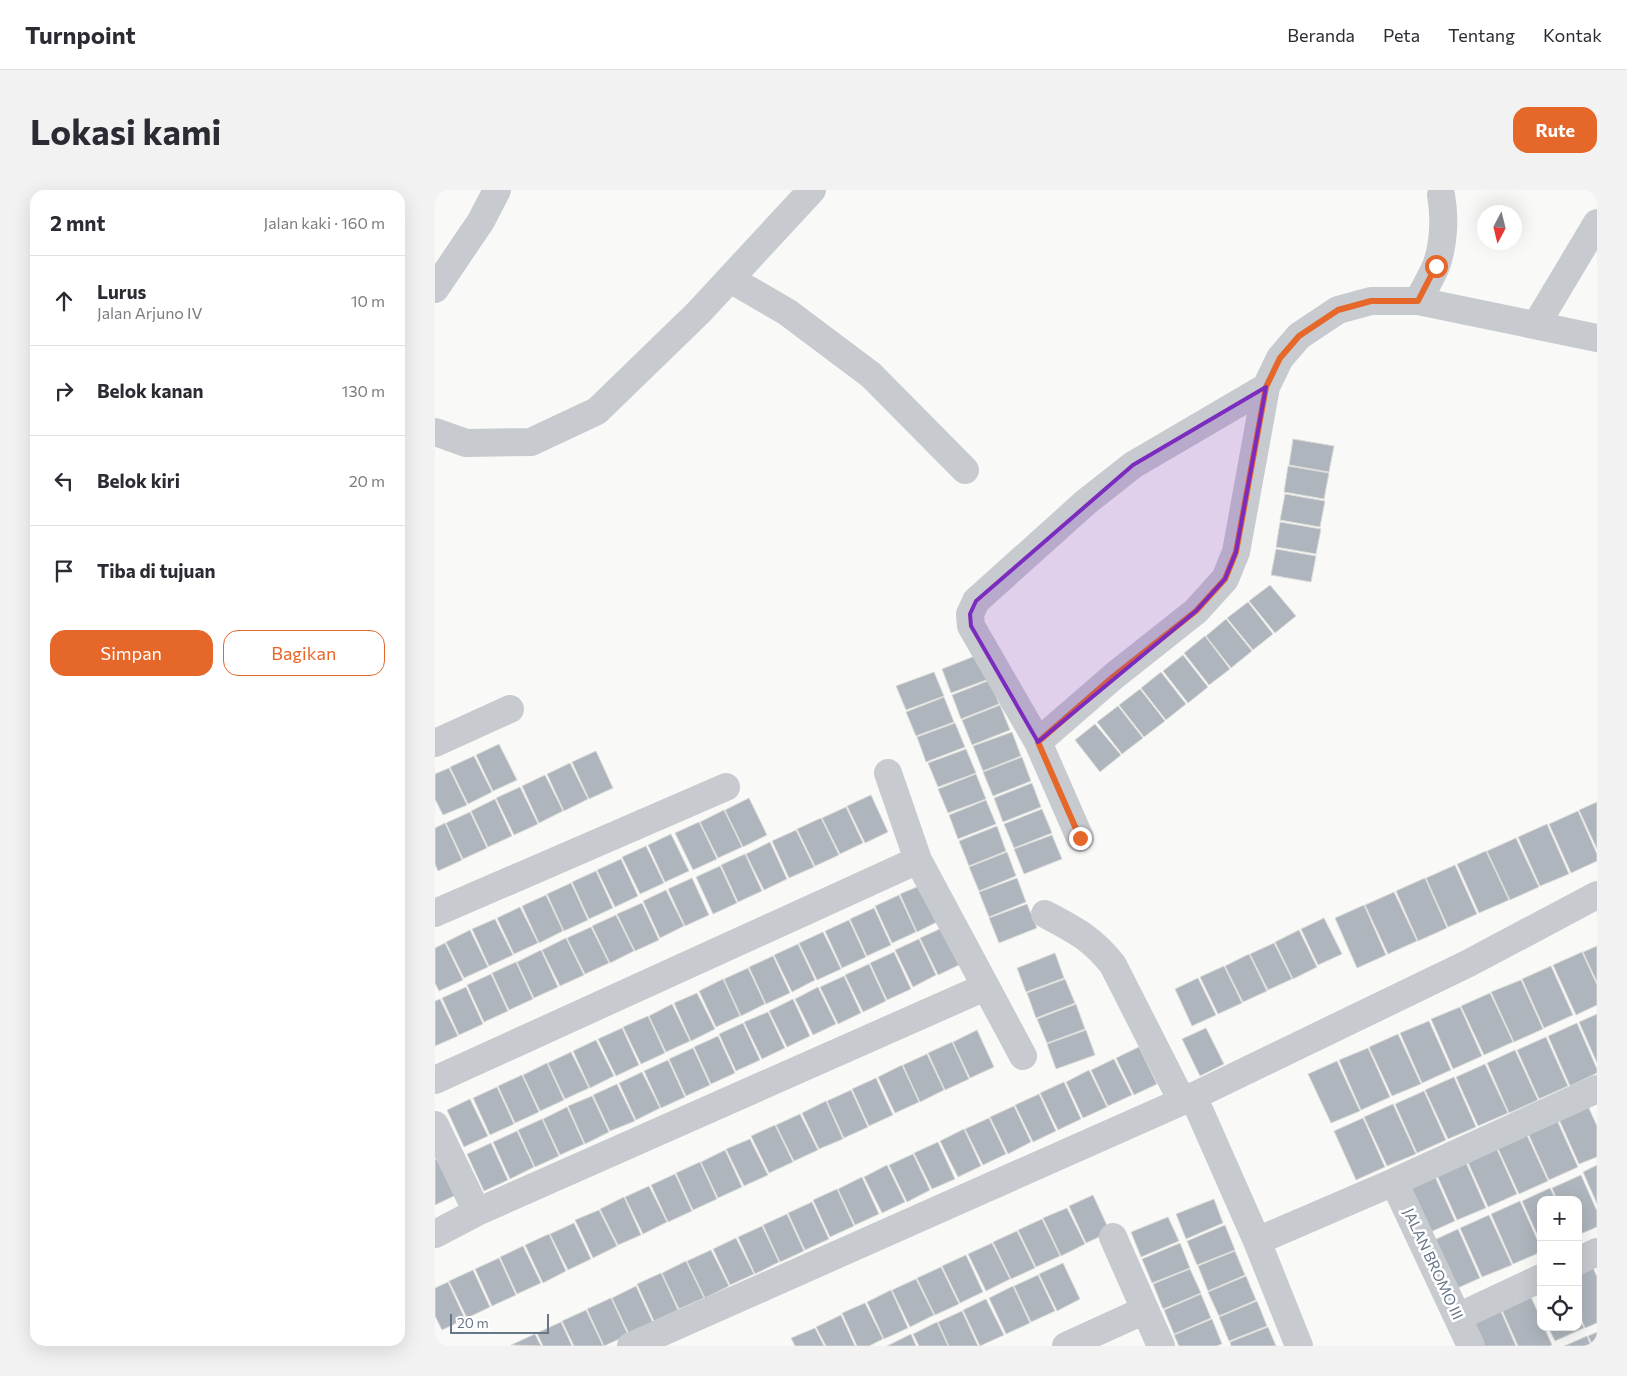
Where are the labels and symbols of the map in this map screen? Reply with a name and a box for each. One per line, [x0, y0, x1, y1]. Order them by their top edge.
north arrow [1477, 205, 1522, 250]
route start [1425, 255, 1448, 278]
route end [1069, 827, 1092, 850]
street label: JALAN BROMO III [1400, 1205, 1468, 1322]
scale bar [450, 1311, 549, 1334]

